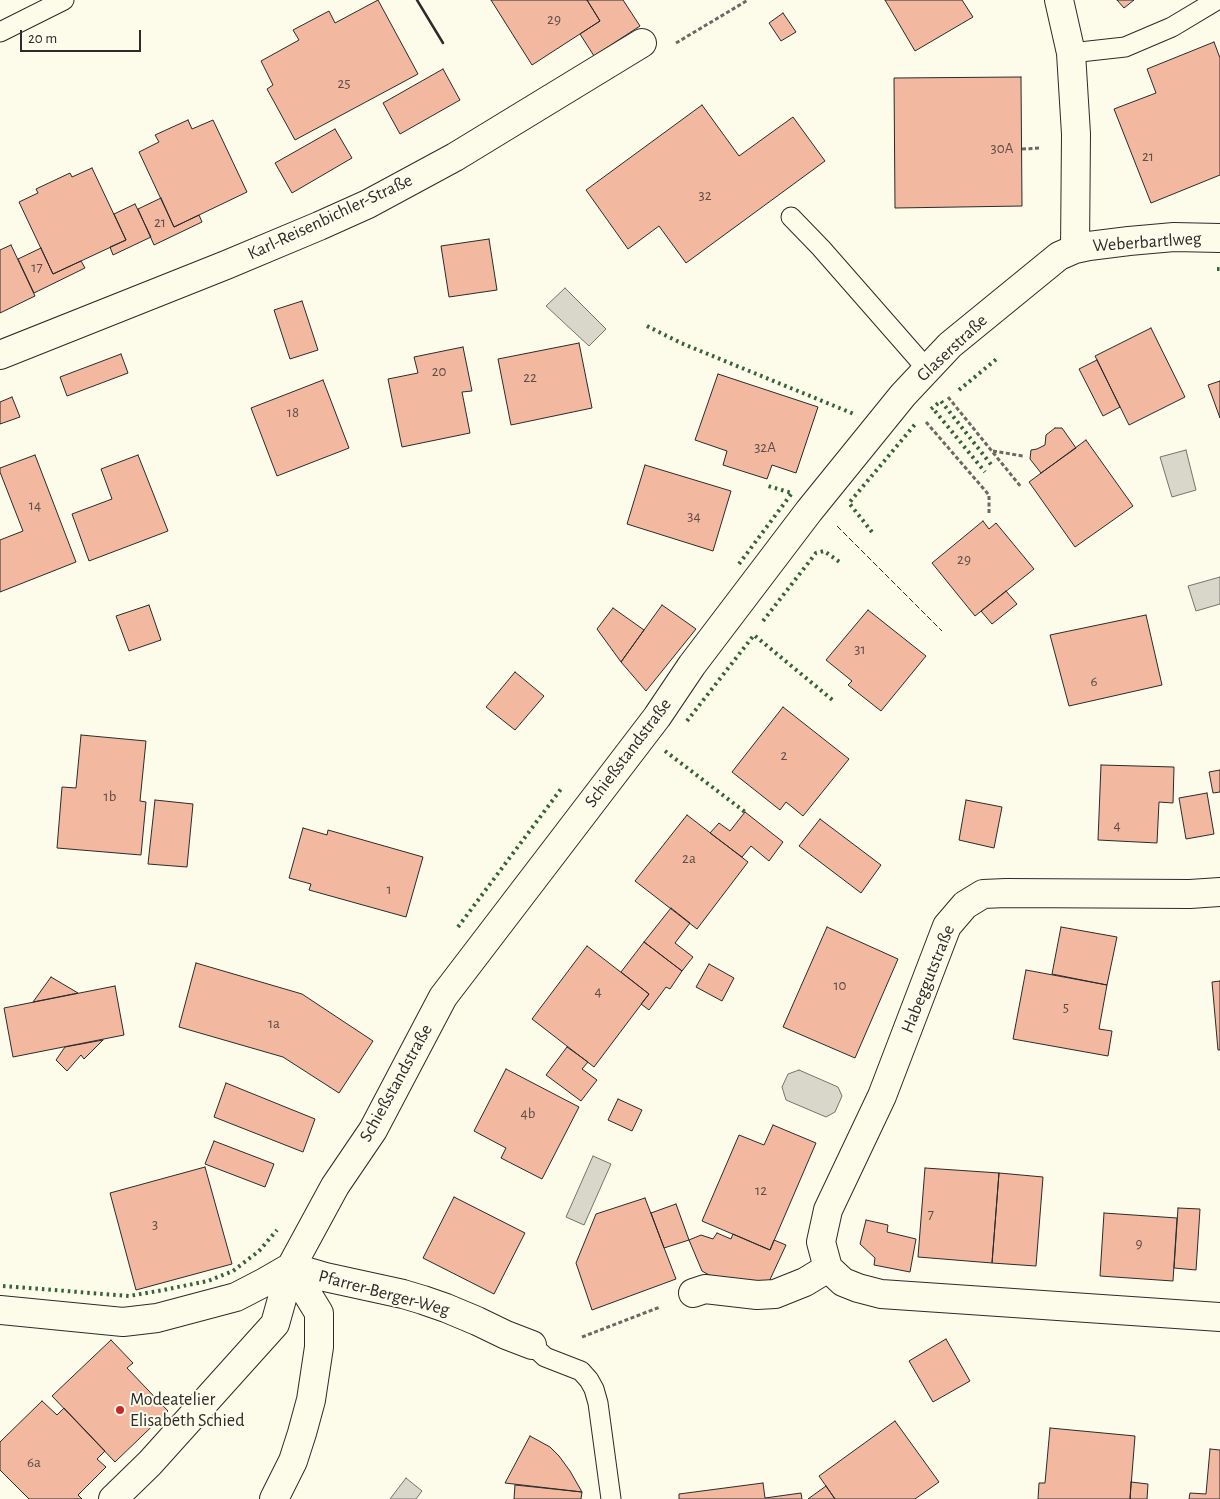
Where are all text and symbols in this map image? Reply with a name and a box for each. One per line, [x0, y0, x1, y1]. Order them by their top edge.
house number: 29 [547, 10, 561, 28]
scale bar [22, 20, 144, 52]
text: 20 m [28, 31, 57, 46]
house number: 25 [337, 74, 351, 92]
house number: 30A [991, 139, 1013, 157]
house number: 21 [1142, 147, 1154, 165]
street label: Karl-Reisenbichler-Straße [244, 169, 416, 265]
house number: 32 [698, 186, 712, 204]
house number: 21 [154, 213, 166, 231]
street label: Weberbartlweg [1092, 227, 1202, 257]
house number: 17 [31, 258, 43, 276]
street label: Glaserstraße [912, 310, 992, 386]
house number: 20 [432, 362, 446, 380]
house number: 22 [523, 368, 537, 386]
house number: 18 [287, 403, 299, 421]
house number: 32A [754, 438, 776, 456]
house number: 14 [29, 496, 41, 514]
house number: 34 [687, 507, 701, 525]
house number: 29 [957, 550, 971, 568]
house number: 31 [854, 640, 866, 658]
house number: 6 [1090, 672, 1098, 690]
street label: Schießstandstraße [580, 694, 676, 812]
house number: 2 [781, 746, 787, 764]
house number: 1b [104, 787, 116, 805]
house number: 4 [1113, 816, 1121, 834]
house number: 2a [682, 849, 696, 867]
house number: 1 [386, 880, 392, 898]
street label: Habeggutstraße [897, 922, 959, 1036]
house number: 10 [833, 976, 847, 994]
house number: 4 [594, 982, 602, 1000]
house number: 5 [1063, 998, 1069, 1016]
house number: 1a [268, 1014, 280, 1032]
street label: Schießstandstraße [355, 1020, 437, 1146]
house number: 4b [521, 1104, 535, 1122]
house number: 12 [755, 1181, 767, 1199]
house number: 7 [928, 1205, 934, 1223]
house number: 3 [152, 1215, 158, 1233]
house number: 9 [1135, 1234, 1143, 1252]
street label: Pfarrer-Berger-Weg [316, 1265, 452, 1321]
place label: Modeatelier Elisabeth Schied [130, 1389, 244, 1432]
marker: Modeatelier Elisabeth Schied [114, 1404, 126, 1416]
house number: 6a [27, 1453, 41, 1471]

